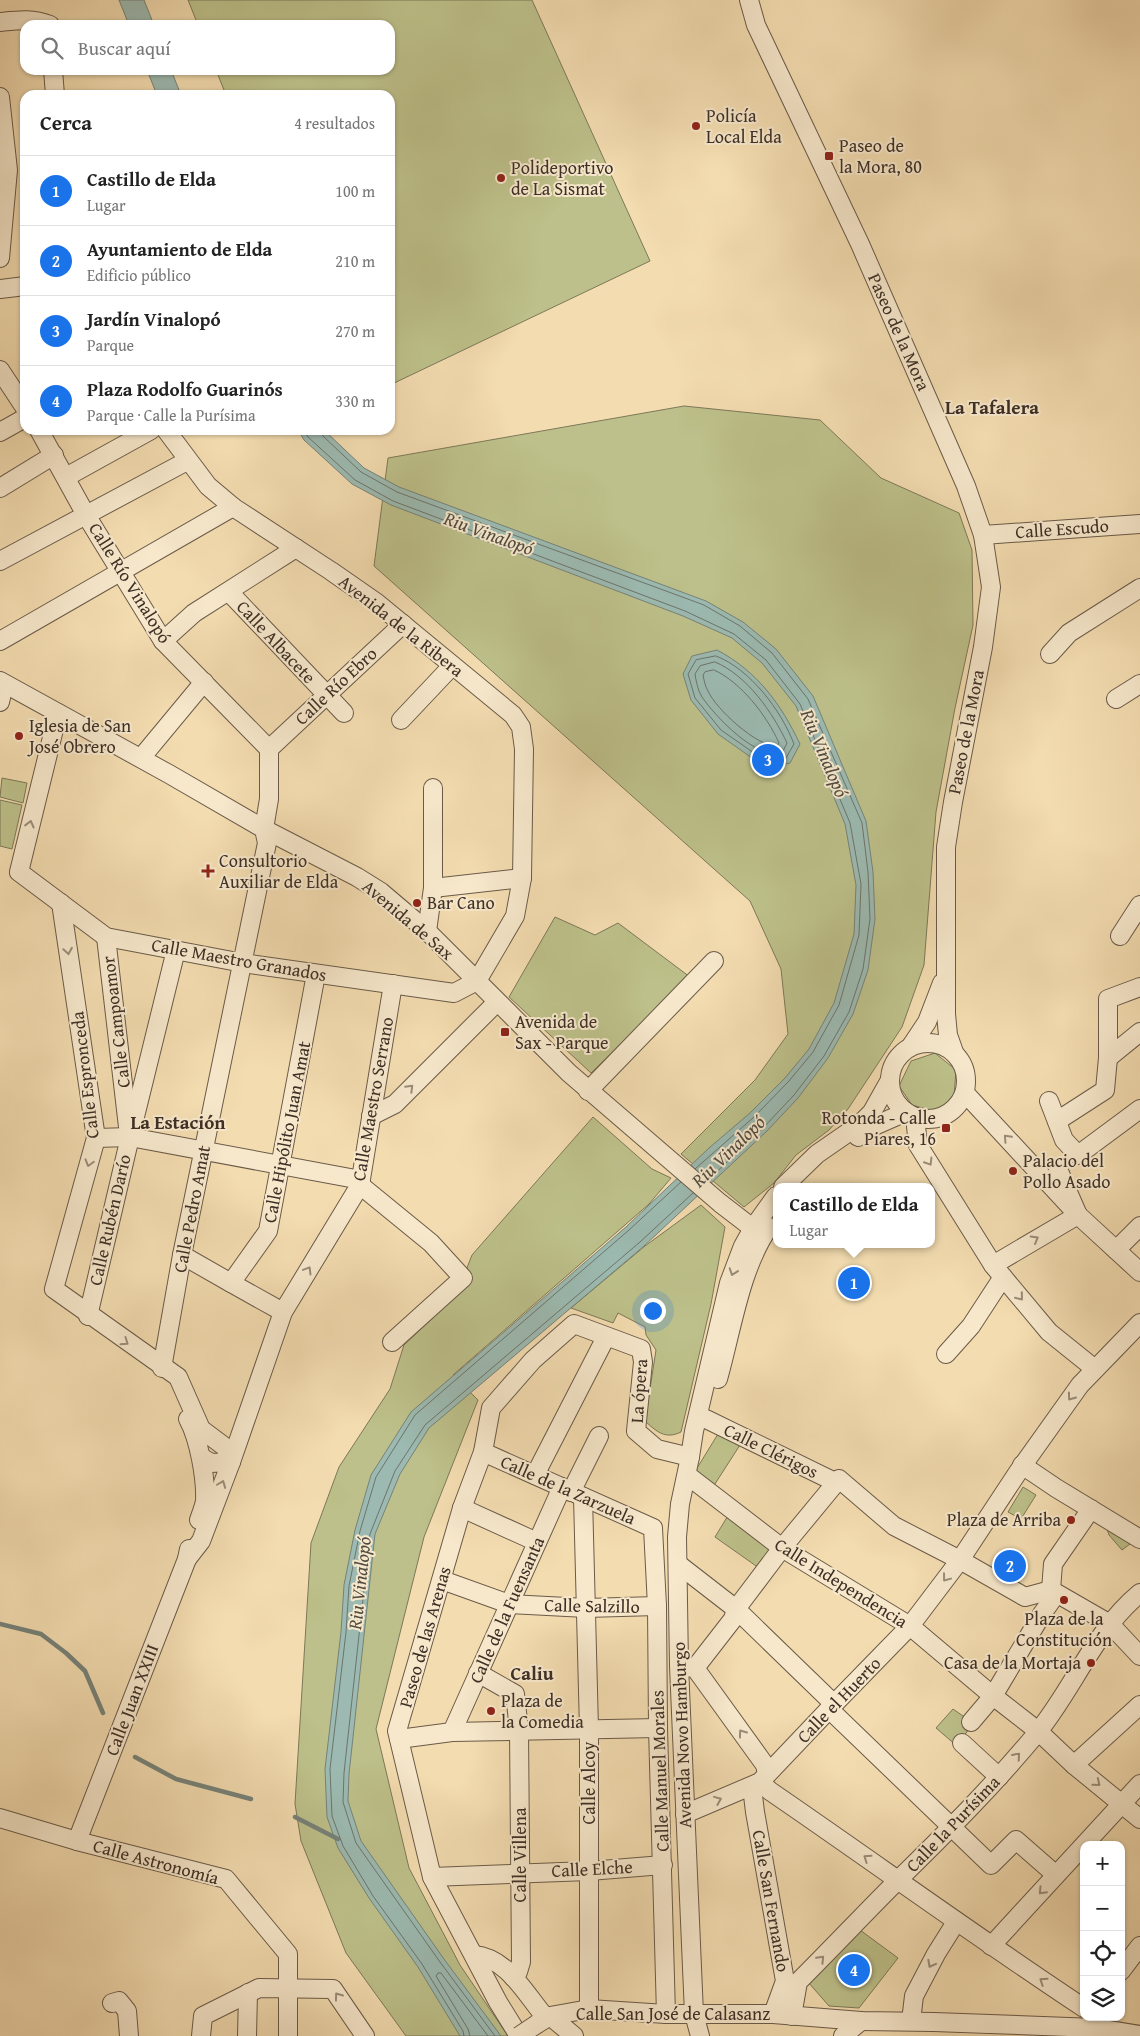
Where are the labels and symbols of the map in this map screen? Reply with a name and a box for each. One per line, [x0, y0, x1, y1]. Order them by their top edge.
place label: Policía Local Elda [706, 102, 782, 150]
marker: Policía Local Elda [690, 120, 702, 132]
place label: Paseo de la Mora, 80 [839, 132, 922, 180]
marker: Paseo de la Mora, 80 [823, 150, 835, 162]
place label: Polideportivo de La Sismat [511, 154, 614, 202]
marker: Polideportivo de La Sismat [495, 172, 507, 184]
street label: Paseo de la Mora [861, 269, 938, 395]
district label: La Tafalera [945, 393, 1039, 421]
water label: Riu Vinalopó [439, 504, 538, 562]
street label: Calle Escudo [1014, 512, 1110, 545]
street label: Calle Río Vinalopó [82, 517, 178, 648]
street label: Avenida de la Ribera [333, 568, 470, 684]
street label: Calle Albacete [230, 594, 322, 690]
street label: Calle Río Ebro [288, 640, 383, 731]
street label: Paseo de la Mora [940, 667, 991, 796]
water label: Riu Vinalopó [793, 704, 856, 802]
place label: Iglesia de San José Obrero [27, 712, 131, 760]
marker: Iglesia de San José Obrero [13, 730, 25, 742]
pin: 3 [752, 741, 784, 779]
one-way arrow [24, 820, 35, 829]
place label: Consultorio Auxiliar de Elda [219, 847, 339, 895]
marker: Consultorio Auxiliar de Elda [201, 864, 215, 878]
street label: Avenida de Sax [356, 873, 461, 967]
place label: Bar Cano [427, 889, 495, 916]
marker: Bar Cano [411, 897, 423, 909]
street label: Calle Maestro Granados [149, 931, 329, 988]
one-way arrow [62, 948, 73, 956]
street label: Calle Campoamor [94, 954, 137, 1089]
place label: Avenida de Sax - Parque [515, 1008, 609, 1056]
street label: Calle Espronceda [63, 1010, 106, 1140]
street label: Calle Maestro Serrano [345, 1015, 400, 1183]
marker: Avenida de Sax - Parque [499, 1026, 511, 1038]
street label: Calle Hipólito Juan Amat [256, 1038, 318, 1225]
one-way arrow [405, 1085, 414, 1094]
place label: Rotonda - Calle Piares, 16 [822, 1104, 936, 1152]
district label: La Estación [130, 1108, 226, 1136]
water label: Riu Vinalopó [684, 1108, 772, 1194]
marker: Rotonda - Calle Piares, 16 [940, 1122, 952, 1134]
one-way arrow [1004, 1135, 1013, 1144]
street label: Calle Pedro Amat [166, 1142, 217, 1275]
place label: Palacio del Pollo Asado [1023, 1147, 1110, 1195]
street label: Calle Rubén Darío [81, 1152, 138, 1288]
one-way arrow [923, 1157, 933, 1166]
one-way arrow [84, 1159, 95, 1168]
marker: Palacio del Pollo Asado [1007, 1165, 1019, 1177]
one-way arrow [1030, 1235, 1039, 1245]
pin: 1 [838, 1264, 870, 1302]
one-way arrow [302, 1267, 311, 1276]
one-way arrow [729, 1267, 739, 1276]
one-way arrow [1014, 1291, 1022, 1300]
your location [640, 1298, 666, 1324]
one-way arrow [119, 1336, 129, 1345]
street label: La ópera [623, 1357, 654, 1424]
one-way arrow [1068, 1391, 1077, 1401]
street label: Calle Clérigos [720, 1416, 823, 1485]
street label: Calle de la Zarzuela [496, 1448, 641, 1532]
one-way arrow [216, 1480, 226, 1489]
place label: Plaza de Arriba [947, 1506, 1061, 1533]
marker: Plaza de Arriba [1065, 1514, 1077, 1526]
street label: Calle Independencia [769, 1531, 913, 1635]
street label: Calle de la Fuensanta [462, 1532, 551, 1687]
water label: Riu Vinalopó [340, 1534, 378, 1632]
pin: 2 [994, 1547, 1026, 1585]
street label: Paseo de las Arenas [391, 1563, 458, 1711]
one-way arrow [944, 1572, 952, 1581]
street label: Calle Salzillo [544, 1591, 640, 1620]
marker: Plaza de la Constitución [1058, 1594, 1070, 1606]
place label: Plaza de la Constitución [1016, 1605, 1112, 1653]
street label: Calle Juan XXIII [98, 1640, 165, 1760]
street label: Avenida Novo Hamburgo [665, 1641, 698, 1829]
place label: Casa de la Mortaja [944, 1649, 1081, 1676]
street label: Calle el Huerto [790, 1650, 887, 1749]
marker: Casa de la Mortaja [1085, 1657, 1097, 1669]
district label: Caliu [510, 1659, 554, 1687]
place label: Plaza de la Comedia [501, 1687, 584, 1735]
street label: Calle Manuel Morales [643, 1690, 676, 1852]
marker: Plaza de la Comedia [485, 1705, 497, 1717]
one-way arrow [739, 1730, 747, 1739]
street label: Calle Alcoy [575, 1742, 602, 1824]
one-way arrow [1011, 1753, 1020, 1762]
street label: Calle la Purísima [899, 1769, 1006, 1878]
one-way arrow [1091, 1778, 1100, 1786]
one-way arrow [714, 1796, 722, 1806]
street label: Calle Villena [506, 1807, 533, 1902]
street label: Calle San Fernando [746, 1828, 797, 1974]
street label: Calle Astronomía [90, 1832, 222, 1891]
street label: Calle Elche [551, 1853, 633, 1884]
one-way arrow [863, 1855, 873, 1864]
one-way arrow [1039, 1885, 1048, 1894]
pin: 4 [838, 1951, 870, 1989]
one-way arrow [815, 1956, 824, 1965]
one-way arrow [927, 1959, 937, 1968]
one-way arrow [1040, 1978, 1049, 1987]
one-way arrow [335, 1992, 344, 2002]
street label: Calle San José de Calasanz [576, 2000, 770, 2027]

